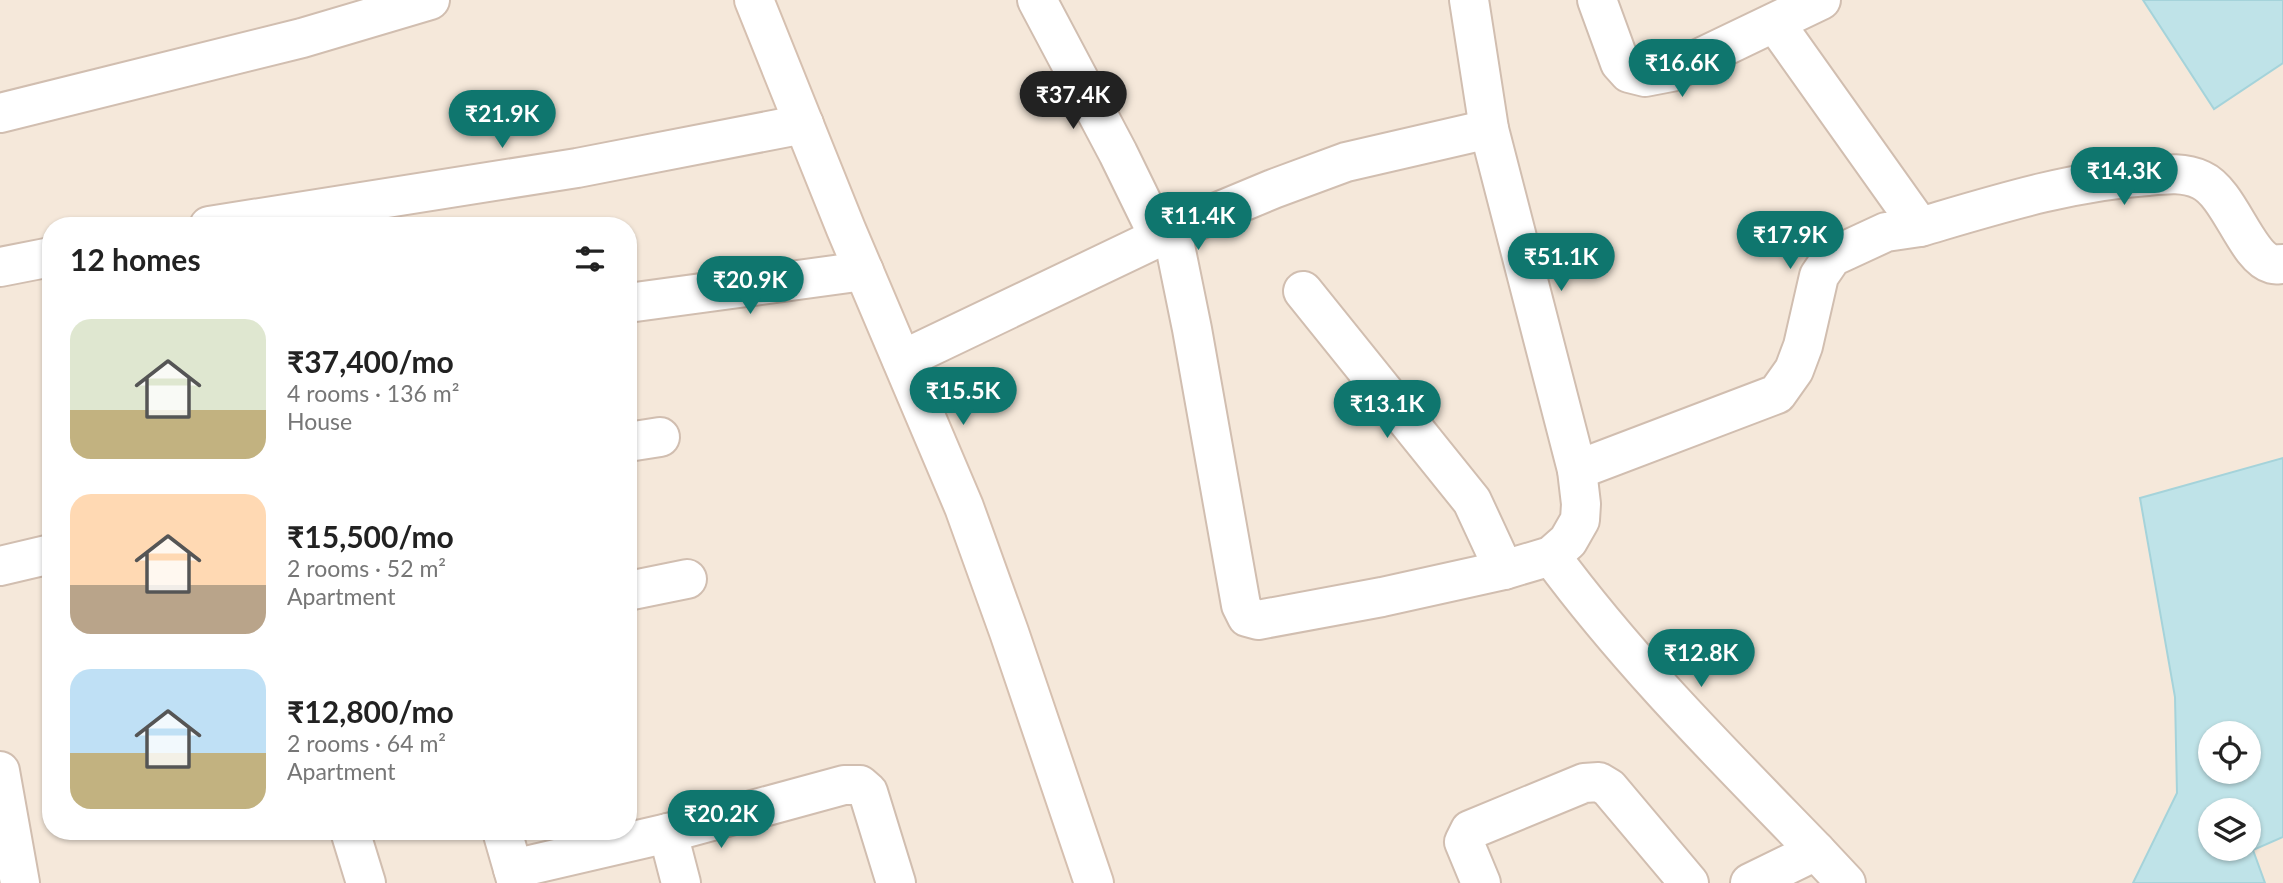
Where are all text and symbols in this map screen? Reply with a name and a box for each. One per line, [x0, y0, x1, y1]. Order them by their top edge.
pin: ₹16.6K [1625, 40, 1739, 99]
text: ₹16.6K [1645, 48, 1719, 76]
pin: ₹37.4K [1016, 72, 1130, 131]
text: ₹37.4K [1036, 80, 1110, 108]
pin: ₹21.9K [445, 90, 559, 150]
text: ₹21.9K [465, 99, 539, 127]
pin: ₹14.3K [2067, 148, 2181, 207]
text: ₹14.3K [2087, 156, 2161, 184]
pin: ₹11.4K [1141, 192, 1255, 252]
text: ₹11.4K [1161, 201, 1235, 229]
pin: ₹17.9K [1733, 212, 1847, 271]
text: ₹17.9K [1753, 220, 1827, 248]
pin: ₹51.1K [1504, 233, 1618, 293]
icon: filters [571, 240, 609, 278]
text: 12 homes [70, 241, 201, 277]
text: ₹51.1K [1524, 242, 1598, 270]
pin: ₹20.9K [693, 256, 807, 316]
text: ₹20.9K [713, 265, 787, 293]
text: ₹37,400/mo [287, 343, 454, 379]
icon: home [126, 347, 210, 431]
pin: ₹15.5K [906, 368, 1020, 427]
text: ₹15.5K [926, 376, 1000, 404]
text: 4 rooms · 136 m² [287, 379, 459, 407]
pin: ₹13.1K [1330, 380, 1444, 440]
text: ₹13.1K [1350, 389, 1424, 417]
text: House [287, 407, 352, 435]
text: ₹15,500/mo [287, 518, 454, 554]
icon: home [126, 522, 210, 606]
text: 2 rooms · 52 m² [287, 554, 446, 582]
text: Apartment [287, 582, 395, 610]
pin: ₹12.8K [1644, 630, 1758, 689]
text: ₹12.8K [1664, 638, 1738, 666]
text: ₹12,800/mo [287, 693, 454, 729]
icon: home [126, 697, 210, 781]
map controls [2198, 721, 2261, 861]
button: locate [2198, 721, 2261, 784]
text: 2 rooms · 64 m² [287, 729, 446, 757]
text: Apartment [287, 757, 395, 785]
pin: ₹20.2K [664, 790, 778, 850]
button: layers [2198, 798, 2261, 861]
text: ₹20.2K [684, 799, 758, 827]

